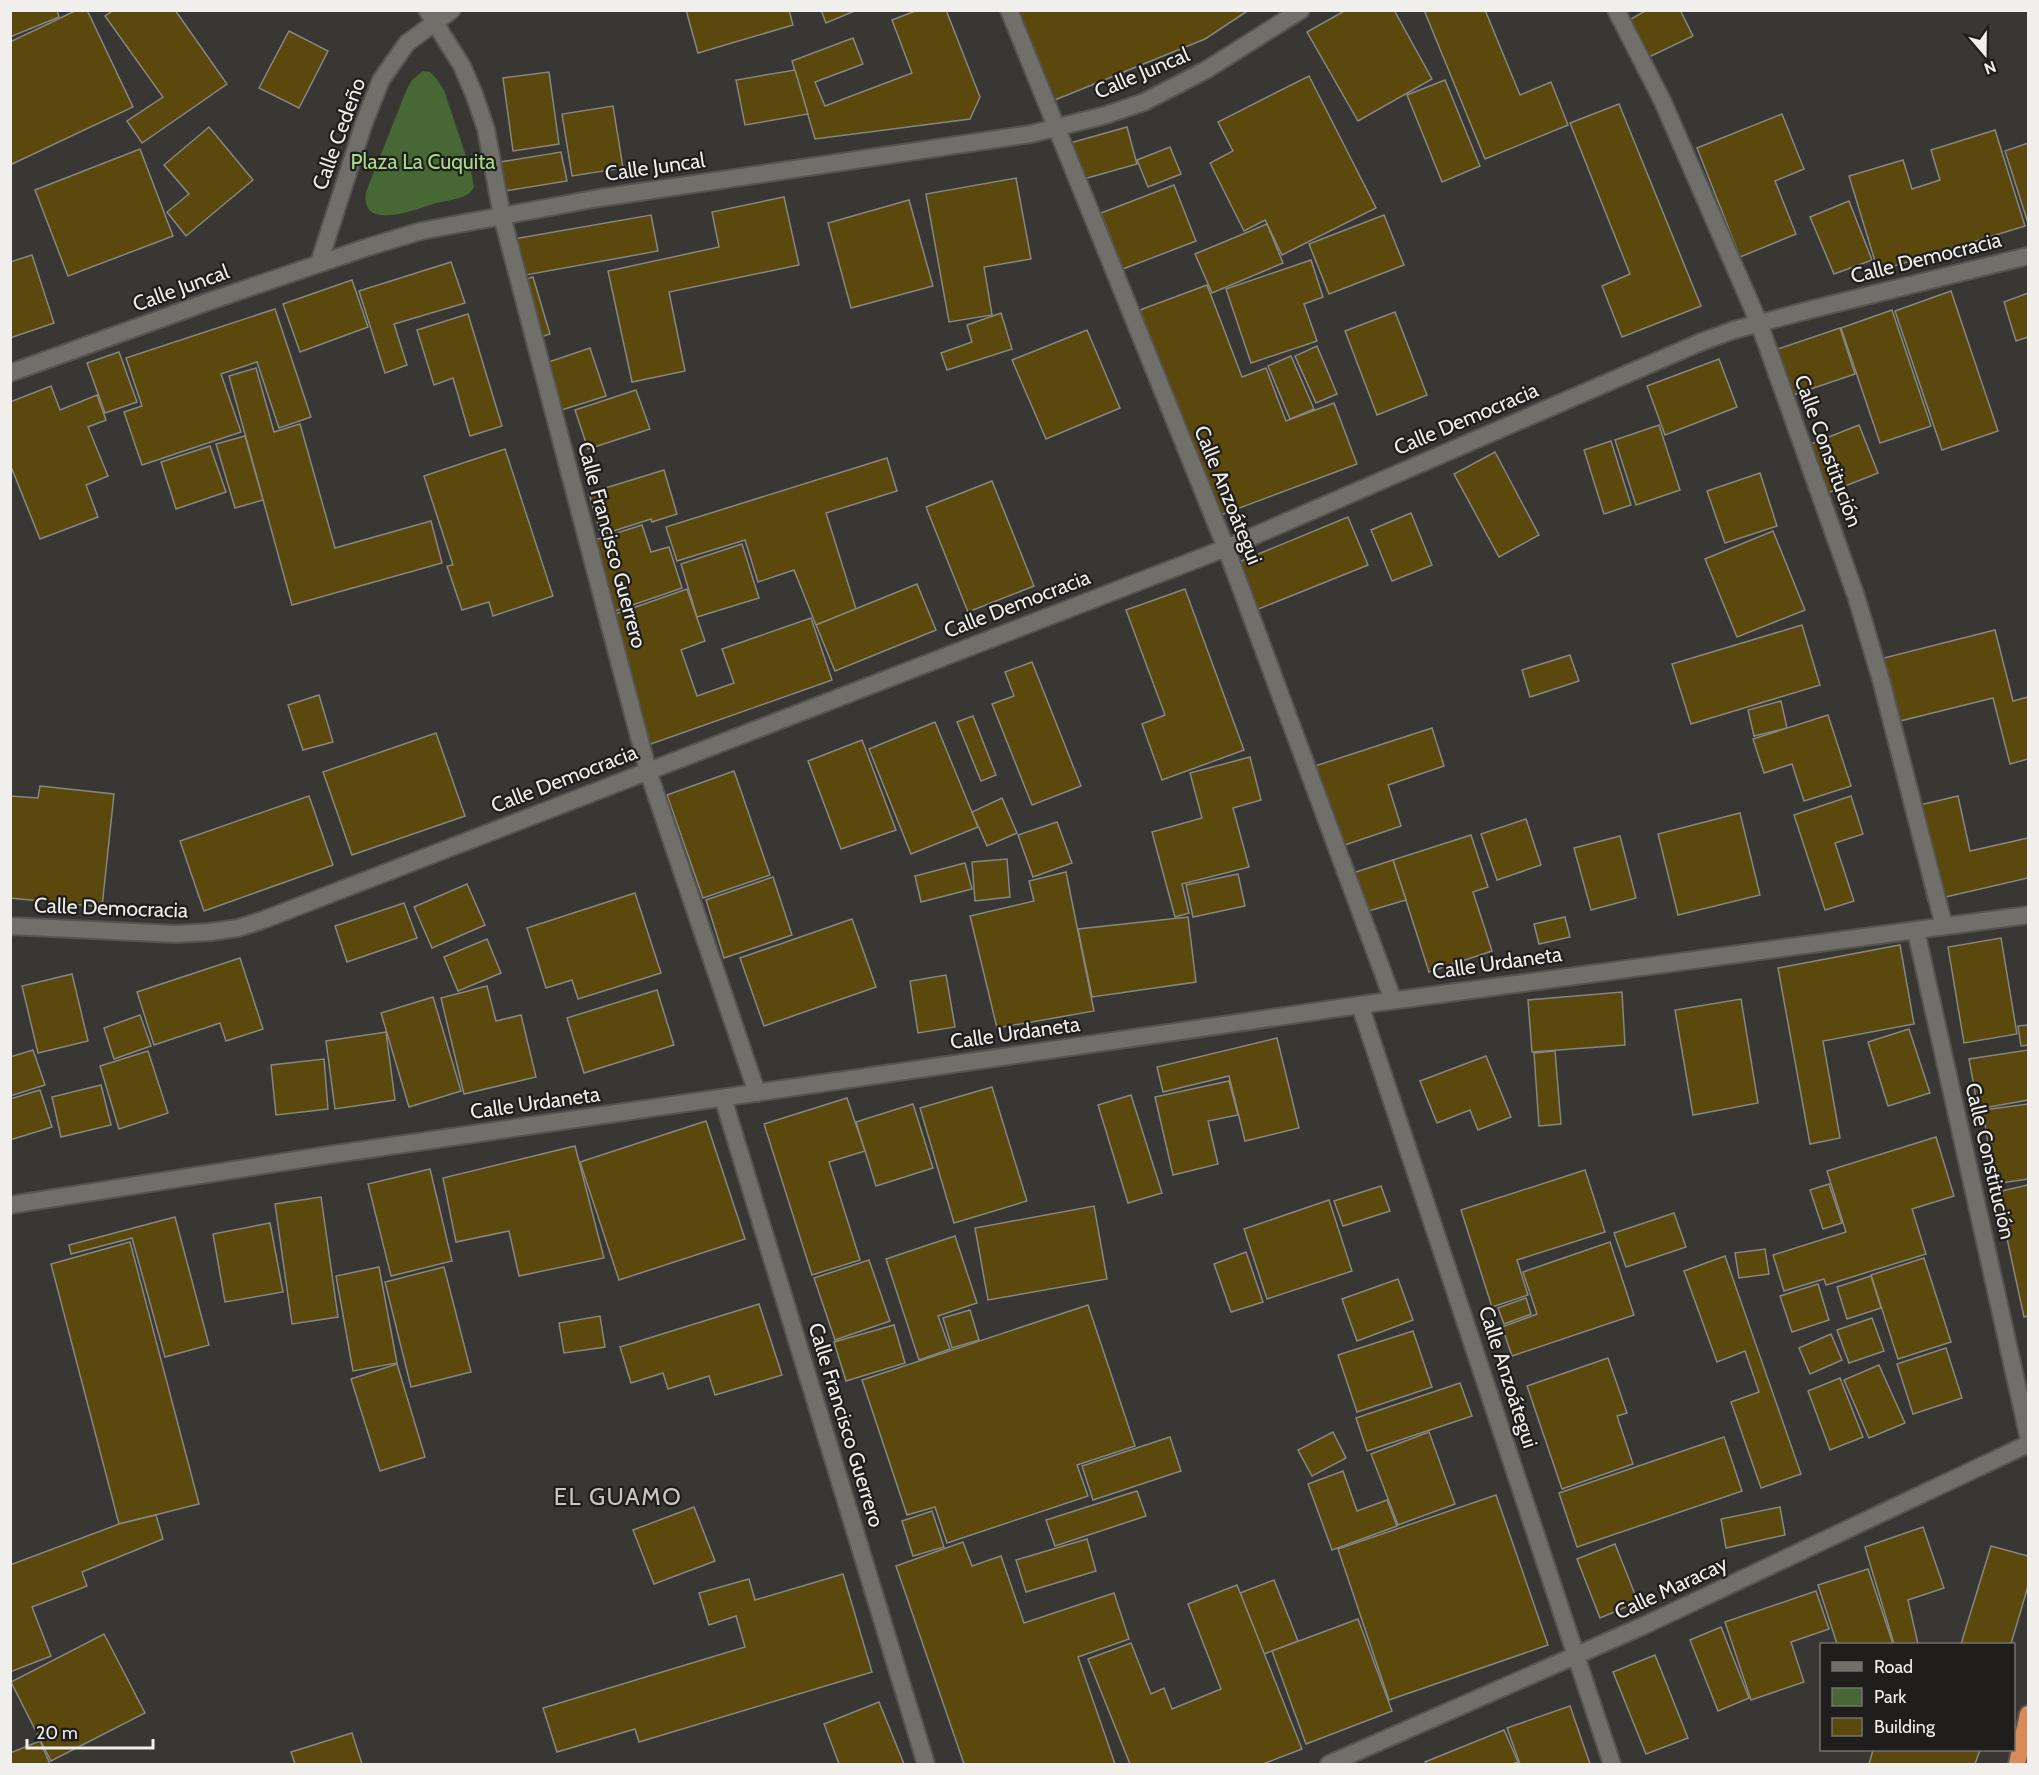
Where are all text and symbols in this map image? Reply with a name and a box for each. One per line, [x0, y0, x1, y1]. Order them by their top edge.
north arrow [1955, 24, 2015, 84]
street label: Calle Juncal [1091, 41, 1193, 104]
text: N [1981, 57, 1999, 78]
street label: Calle Cedeño [307, 74, 370, 193]
street label: Calle Juncal [603, 147, 707, 186]
park label: Plaza La Cuquita [351, 149, 495, 174]
street label: Calle Democracia [1848, 227, 2004, 288]
street label: Calle Juncal [129, 259, 232, 317]
street label: Calle Constitución [1789, 371, 1868, 530]
street label: Calle Democracia [1390, 377, 1542, 460]
street label: Calle Anzoátegui [1189, 422, 1268, 568]
street label: Calle Francisco Guerrero [573, 439, 652, 651]
street label: Calle Democracia [940, 564, 1093, 643]
street label: Calle Democracia [487, 739, 640, 818]
street label: Calle Democracia [33, 892, 189, 923]
street label: Calle Urdaneta [1430, 941, 1563, 984]
street label: Calle Urdaneta [948, 1011, 1081, 1054]
street label: Calle Constitución [1960, 1080, 2021, 1242]
street label: Calle Urdaneta [468, 1081, 601, 1124]
street label: Calle Anzoátegui [1474, 1303, 1543, 1451]
street label: Calle Francisco Guerrero [803, 1320, 889, 1530]
district label: EL GUAMO [554, 1482, 682, 1511]
street label: Calle Maracay [1610, 1550, 1732, 1625]
legend [1820, 1643, 2015, 1751]
text: Road [1874, 1656, 1913, 1678]
text: Park [1874, 1686, 1907, 1708]
scale bar [27, 1712, 153, 1750]
text: Building [1874, 1716, 1936, 1738]
text: 20 m [36, 1722, 78, 1744]

